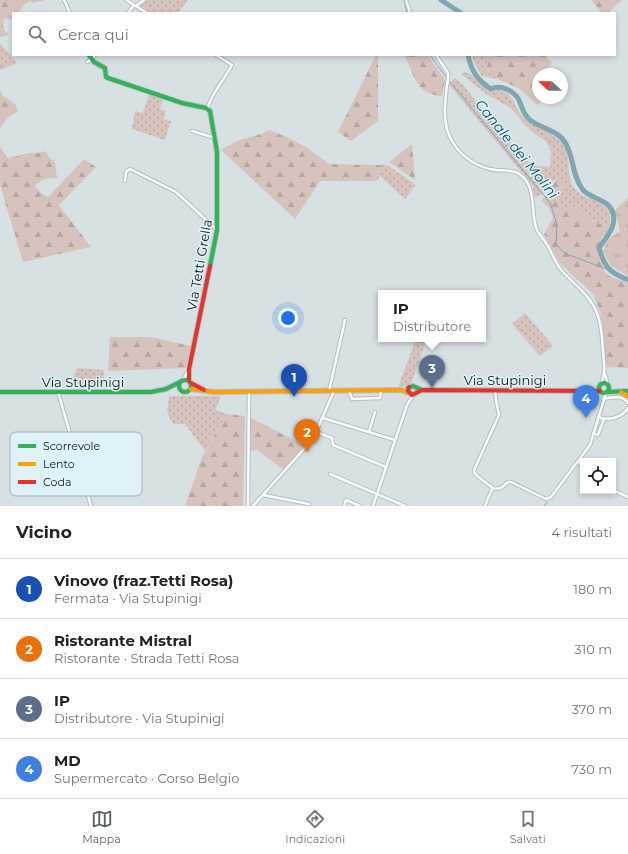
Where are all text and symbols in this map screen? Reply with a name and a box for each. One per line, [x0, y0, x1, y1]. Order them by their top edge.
search box [12, 12, 616, 56]
icon: search [26, 23, 48, 45]
text: Cerca qui [58, 25, 129, 44]
north arrow [532, 68, 568, 104]
water label: Canale dei Molini [471, 96, 563, 202]
street label: Via Tetti Grella [183, 218, 215, 312]
popup [378, 290, 486, 342]
text: IP [393, 299, 409, 318]
your location [278, 308, 298, 328]
text: Distributore [393, 318, 471, 334]
pin: 3 [419, 355, 445, 388]
pin: 1 [281, 364, 307, 397]
street label: Via Stupinigi [464, 372, 546, 388]
street label: Via Stupinigi [42, 374, 124, 390]
pin: 4 [573, 385, 599, 418]
pin: 2 [294, 419, 320, 452]
legend [10, 432, 142, 496]
text: Scorrevole [43, 439, 101, 453]
text: Lento [43, 457, 75, 471]
map controls [580, 458, 616, 494]
button: locate [580, 458, 616, 494]
text: Coda [43, 475, 71, 489]
text: Vicino [16, 522, 72, 542]
text: 4 risultati [551, 524, 612, 540]
text: Vinovo (fraz.Tetti Rosa) [54, 571, 233, 590]
text: 1 [26, 581, 32, 597]
text: 180 m [573, 581, 612, 597]
text: Fermata · Via Stupinigi [54, 590, 202, 606]
text: Ristorante Mistral [54, 631, 192, 650]
text: 2 [25, 641, 33, 657]
text: 310 m [574, 641, 612, 657]
text: Ristorante · Strada Tetti Rosa [54, 650, 240, 666]
text: IP [54, 691, 70, 710]
text: 3 [25, 701, 33, 717]
text: 370 m [572, 701, 612, 717]
text: Distributore · Via Stupinigi [54, 710, 225, 726]
text: MD [54, 751, 81, 770]
text: 4 [25, 761, 33, 777]
text: 730 m [571, 761, 612, 777]
text: Supermercato · Corso Belgio [54, 770, 239, 786]
tab: Mappa [82, 808, 121, 846]
tab: Indicazioni [285, 808, 345, 846]
tab: Salvati [510, 808, 546, 846]

